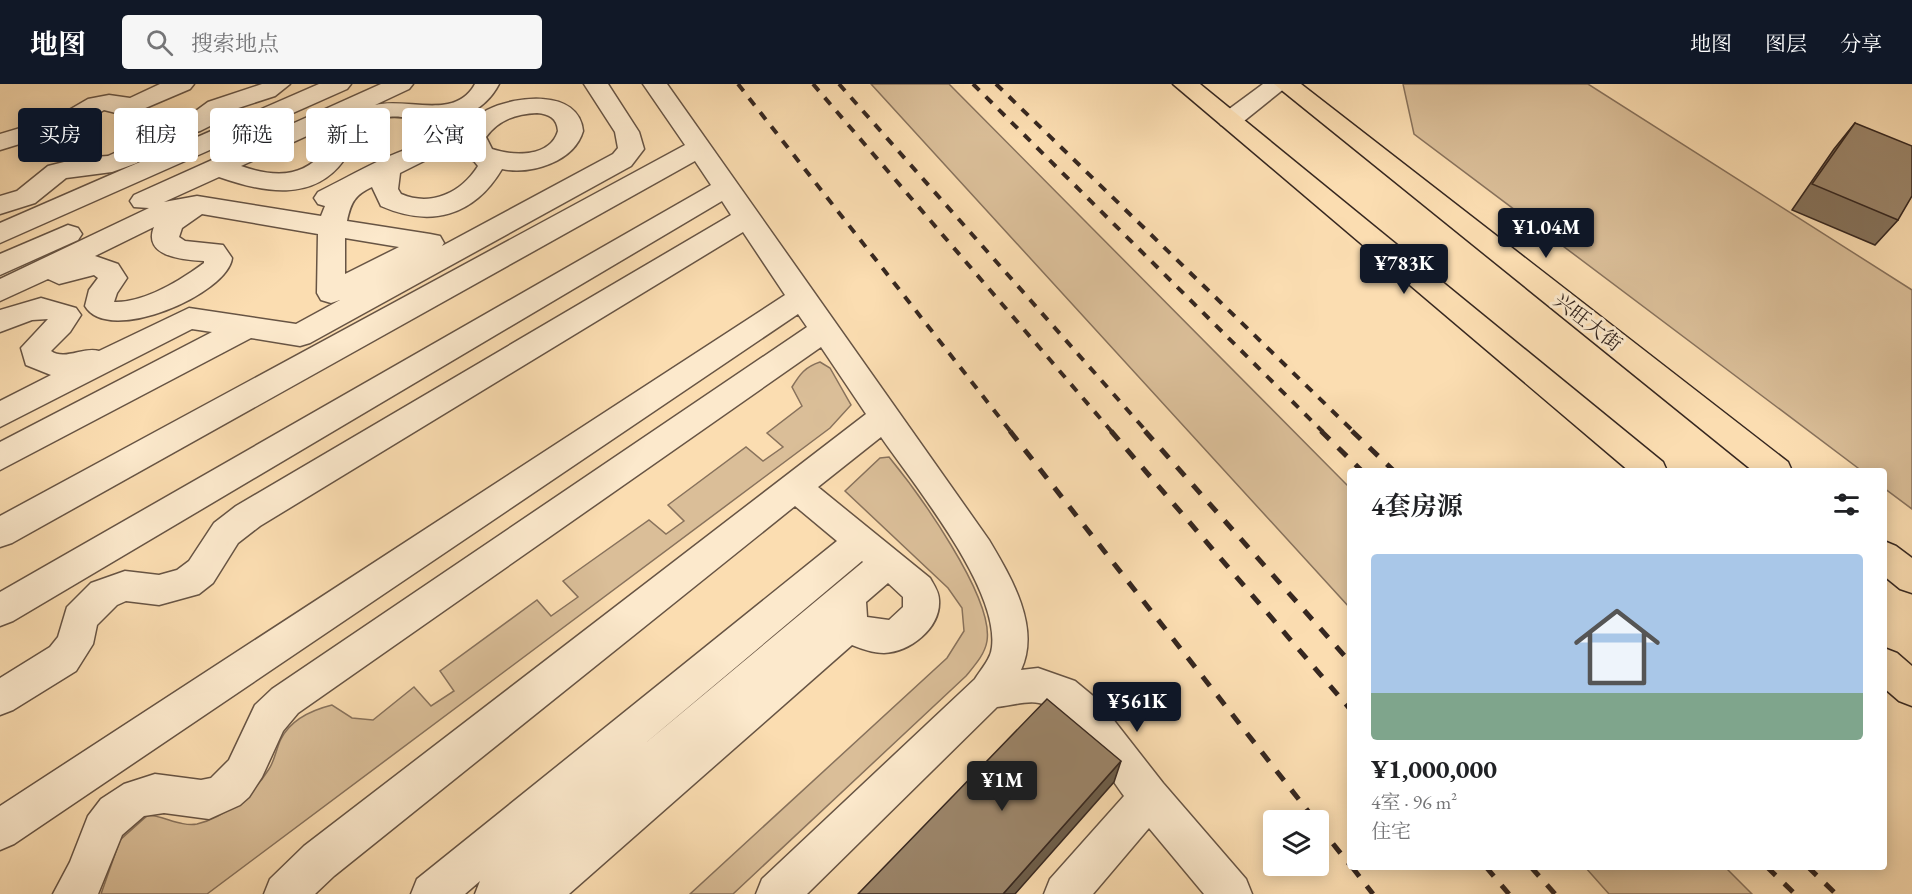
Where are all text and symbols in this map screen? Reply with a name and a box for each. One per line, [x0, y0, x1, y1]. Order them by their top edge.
search box [122, 15, 542, 69]
text: 地图 [30, 26, 86, 62]
icon: search [143, 26, 176, 59]
text: 搜索地点 [191, 29, 279, 58]
text: 地图 [1690, 30, 1732, 57]
text: 图层 [1765, 30, 1807, 57]
text: 分享 [1840, 30, 1882, 57]
chip: 买房 [18, 108, 102, 162]
chip: 租房 [114, 108, 198, 162]
chip: 筛选 [210, 108, 294, 162]
chip: 新上 [306, 108, 390, 162]
chip: 公寓 [402, 108, 486, 162]
pin: ¥1.04M [1497, 208, 1595, 259]
text: ¥1.04M [1512, 214, 1580, 240]
pin: ¥783K [1362, 244, 1446, 295]
text: ¥783K [1374, 250, 1434, 276]
street label: 兴旺大街 [1548, 287, 1628, 357]
icon: filters [1830, 488, 1863, 521]
text: 4套房源 [1371, 489, 1463, 523]
icon: home [1563, 593, 1671, 701]
pin: ¥561K [1095, 682, 1179, 733]
text: ¥561K [1107, 688, 1167, 714]
text: ¥1,000,000 [1371, 752, 1497, 786]
pin: ¥1M [973, 761, 1031, 812]
text: ¥1M [981, 767, 1023, 793]
text: 4室 · 96 m² [1371, 789, 1457, 815]
map controls [1263, 810, 1329, 876]
button: layers [1263, 810, 1329, 876]
text: 住宅 [1371, 818, 1411, 844]

